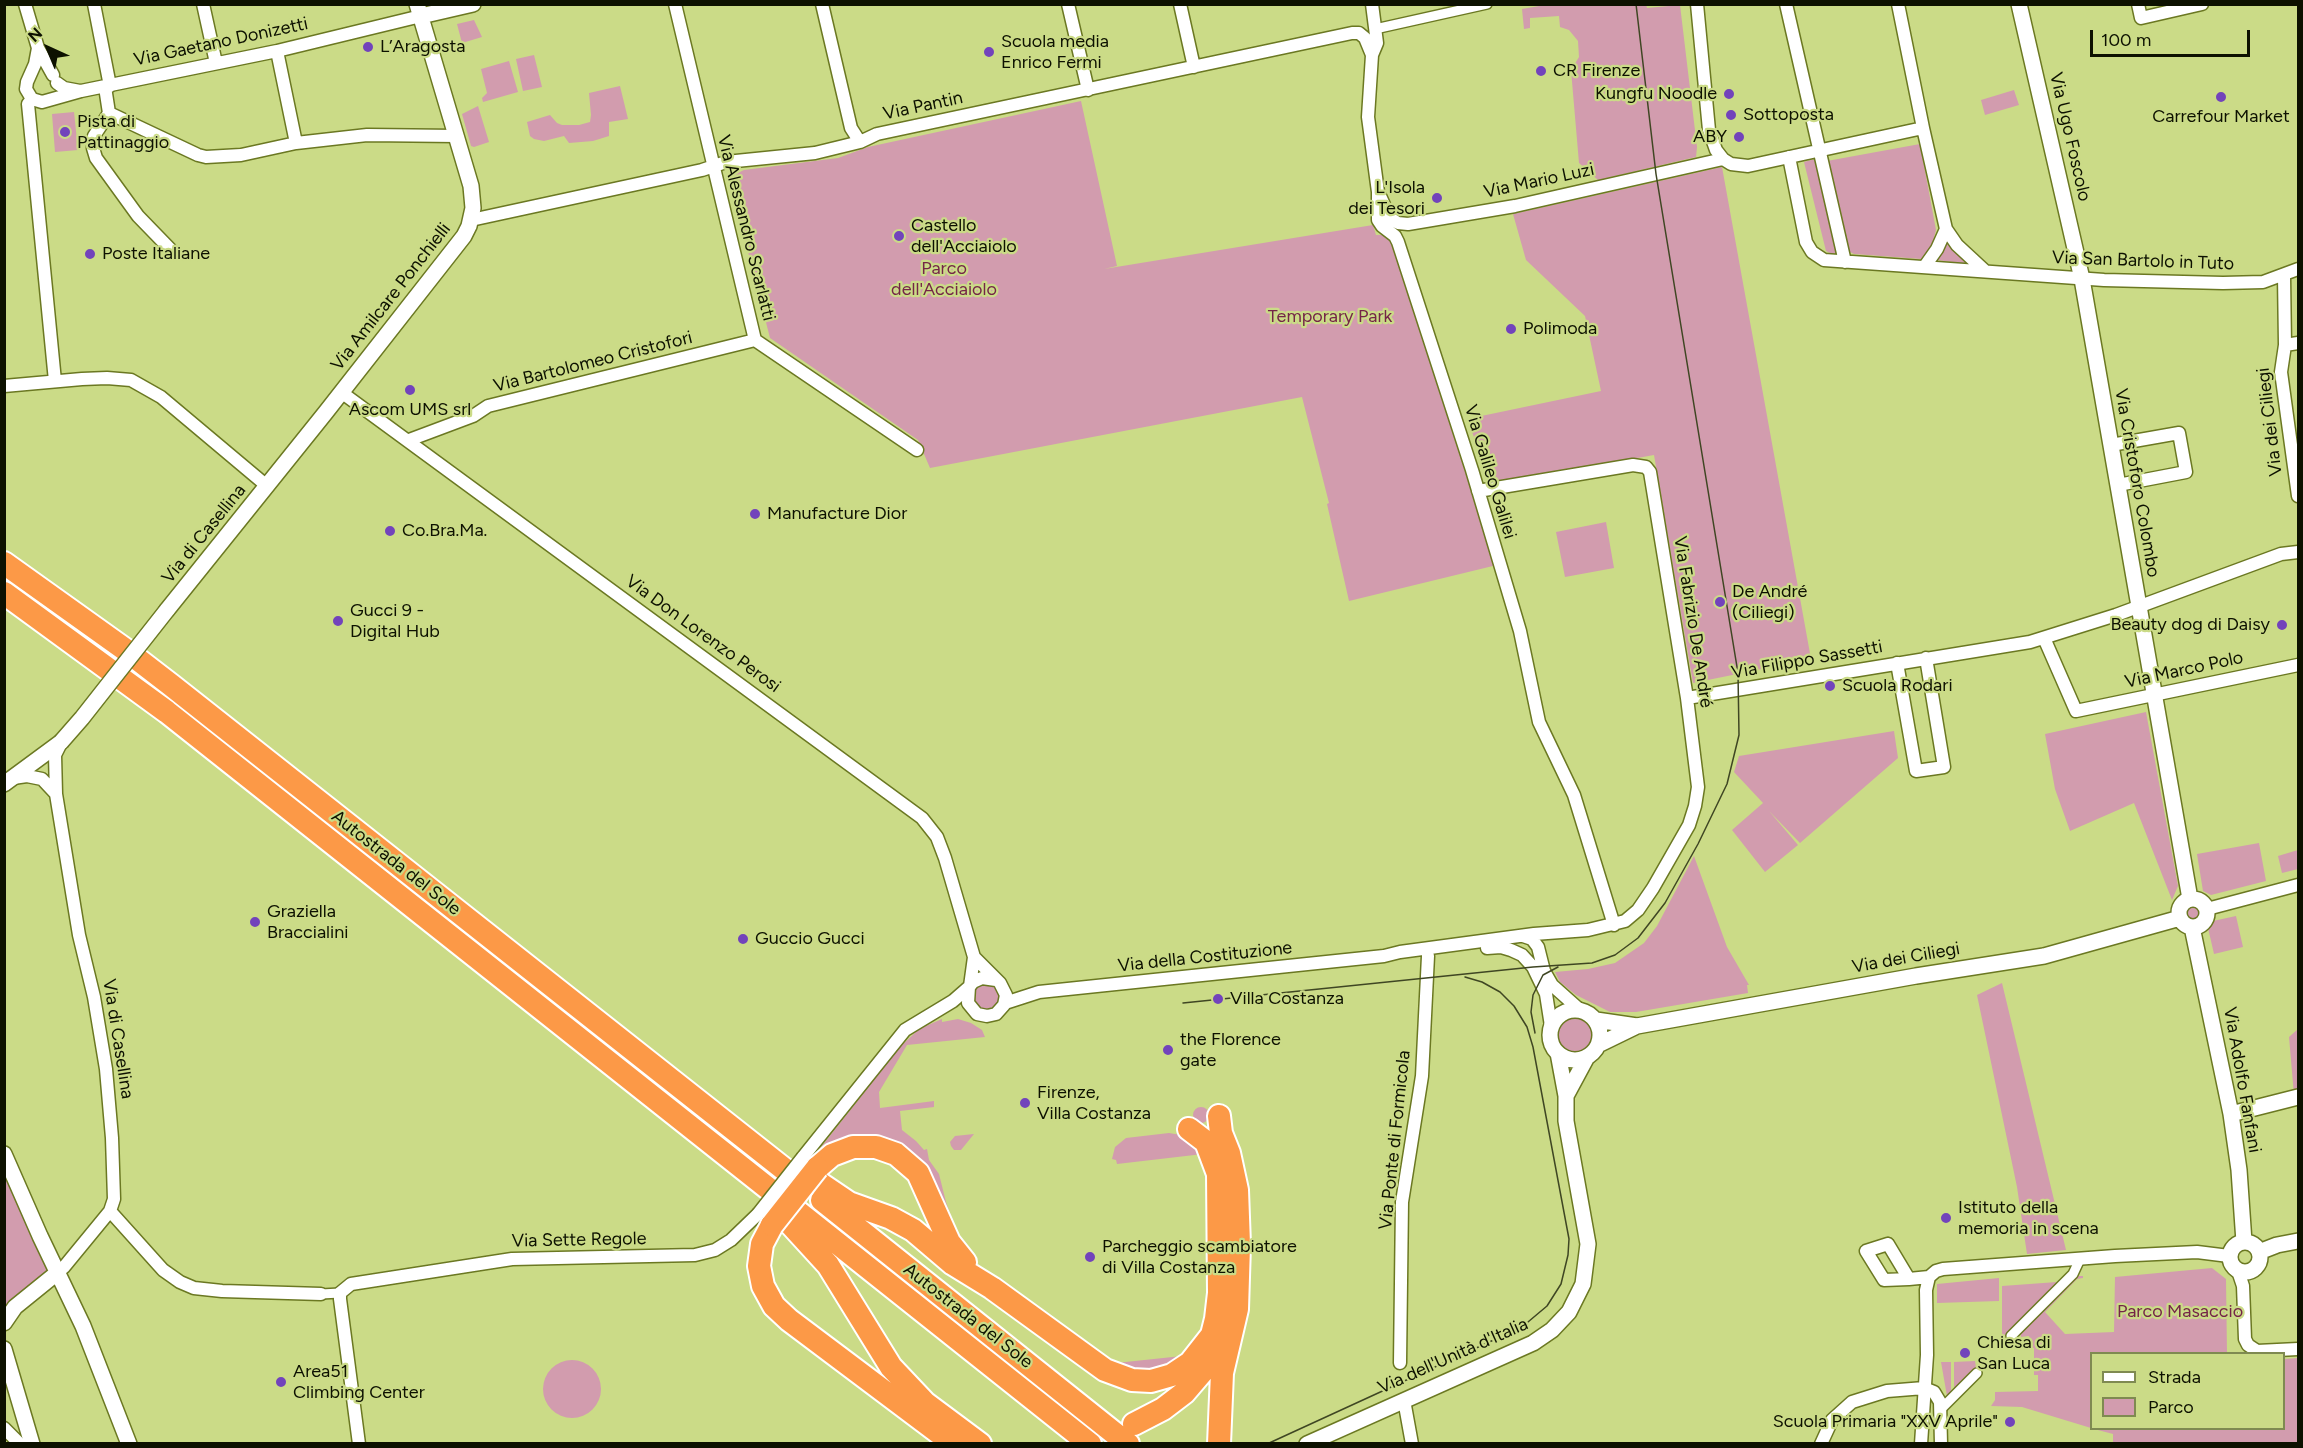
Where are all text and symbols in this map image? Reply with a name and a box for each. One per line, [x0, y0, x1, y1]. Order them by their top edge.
street label: Via Gaetano Donizetti [132, 13, 310, 71]
north arrow [18, 18, 78, 78]
scale bar [2093, 18, 2254, 56]
text: N [24, 24, 46, 46]
text: 100 m [2101, 29, 2151, 51]
place label: Scuola media Enrico Fermi [1001, 31, 1109, 74]
place label: L’Aragosta [380, 36, 465, 58]
marker: L’Aragosta [361, 40, 375, 54]
marker: Scuola media Enrico Fermi [982, 45, 996, 59]
place label: CR Firenze [1553, 60, 1640, 82]
marker: CR Firenze [1534, 64, 1548, 78]
street label: Via Ugo Foscolo [2045, 70, 2095, 204]
place label: Kungfu Noodle [1595, 83, 1717, 105]
street label: Via Pantin [881, 87, 965, 125]
marker: Kungfu Noodle [1722, 87, 1736, 101]
marker: Carrefour Market [2214, 90, 2228, 104]
place label: Sottoposta [1743, 104, 1834, 126]
place label: Carrefour Market [2152, 106, 2290, 128]
marker: Sottoposta [1724, 108, 1738, 122]
place label: Pista di Pattinaggio [77, 111, 169, 154]
marker: Pista di Pattinaggio [58, 125, 72, 139]
place label: ABY [1693, 126, 1727, 148]
marker: ABY [1732, 130, 1746, 144]
street label: Via Alessandro Scarlatti [712, 133, 780, 323]
street label: Via Mario Luzi [1482, 159, 1596, 203]
place label: L'Isola dei Tesori [1348, 177, 1425, 219]
marker: L'Isola dei Tesori [1430, 191, 1444, 205]
place label: Castello dell'Acciaiolo [911, 215, 1017, 258]
street label: Via Amilcare Ponchielli [327, 219, 455, 375]
marker: Castello dell'Acciaiolo [892, 229, 906, 243]
place label: Poste Italiane [102, 243, 210, 265]
marker: Poste Italiane [83, 247, 97, 261]
street label: Via San Bartolo in Tuto [2052, 247, 2234, 275]
park label: Parco dell'Acciaiolo [891, 258, 997, 300]
park label: Temporary Park [1268, 306, 1392, 328]
place label: Polimoda [1523, 318, 1597, 340]
marker: Polimoda [1504, 322, 1518, 336]
street label: Via Bartolomeo Cristofori [491, 327, 695, 397]
street label: Via dei Ciliegi [2253, 367, 2287, 477]
marker: Ascom UMS srl [403, 383, 417, 397]
street label: Via Cristoforo Colombo [2110, 387, 2164, 579]
place label: Ascom UMS srl [349, 399, 471, 421]
street label: Via Galileo Galilei [1459, 402, 1521, 542]
street label: Via di Casellina [157, 480, 251, 588]
place label: Manufacture Dior [767, 503, 907, 525]
marker: Manufacture Dior [748, 507, 762, 521]
place label: Co.Bra.Ma. [402, 520, 487, 542]
marker: Co.Bra.Ma. [383, 524, 397, 538]
street label: Via Fabrizio De André [1669, 535, 1717, 709]
street label: Via Don Lorenzo Perosi [621, 571, 785, 697]
place label: De André (Ciliegi) [1732, 581, 1807, 624]
marker: De André (Ciliegi) [1713, 595, 1727, 609]
place label: Gucci 9 - Digital Hub [350, 600, 440, 642]
marker: Gucci 9 - Digital Hub [331, 614, 345, 628]
place label: Beauty dog di Daisy [2110, 614, 2270, 636]
marker: Beauty dog di Daisy [2275, 618, 2289, 632]
street label: Via Filippo Sassetti [1730, 636, 1884, 684]
street label: Via Marco Polo [2123, 647, 2245, 693]
place label: Scuola Rodari [1842, 675, 1953, 697]
marker: Scuola Rodari [1823, 679, 1837, 693]
street label: Autostrada del Sole [327, 806, 465, 920]
place label: Graziella Braccialini [267, 901, 348, 944]
marker: Graziella Braccialini [248, 915, 262, 929]
place label: Guccio Gucci [755, 928, 865, 950]
marker: Guccio Gucci [736, 932, 750, 946]
street label: Via della Costituzione [1117, 937, 1293, 977]
street label: Via dei Ciliegi [1850, 938, 1962, 978]
street label: Via di Casellina [98, 977, 138, 1101]
place label: Villa Costanza [1230, 988, 1344, 1010]
marker: Villa Costanza [1211, 992, 1225, 1006]
street label: Via Adolfo Fanfani [2219, 1005, 2265, 1155]
place label: the Florence gate [1180, 1029, 1281, 1072]
marker: the Florence gate [1161, 1043, 1175, 1057]
street label: Via Ponte di Formicola [1375, 1049, 1415, 1231]
place label: Firenze, Villa Costanza [1037, 1082, 1151, 1124]
marker: Firenze, Villa Costanza [1018, 1096, 1032, 1110]
place label: Istituto della memoria in scena [1958, 1197, 2099, 1240]
marker: Istituto della memoria in scena [1939, 1211, 1953, 1225]
street label: Via Sette Regole [511, 1228, 647, 1252]
place label: Parcheggio scambiatore di Villa Costanza [1102, 1236, 1297, 1278]
marker: Parcheggio scambiatore di Villa Costanza [1083, 1250, 1097, 1264]
street label: Autostrada del Sole [899, 1259, 1037, 1373]
park label: Parco Masaccio [2117, 1301, 2243, 1323]
street label: Via dell'Unità d'Italia [1375, 1313, 1531, 1399]
place label: Chiesa di San Luca [1977, 1332, 2051, 1374]
marker: Chiesa di San Luca [1958, 1346, 1972, 1360]
legend [2090, 1352, 2285, 1430]
place label: Area51 Climbing Center [293, 1361, 425, 1404]
text: Strada [2148, 1366, 2201, 1388]
marker: Area51 Climbing Center [274, 1375, 288, 1389]
text: Parco [2148, 1396, 2194, 1418]
place label: Scuola Primaria "XXV Aprile" [1773, 1411, 1998, 1433]
marker: Scuola Primaria "XXV Aprile" [2003, 1415, 2017, 1429]

